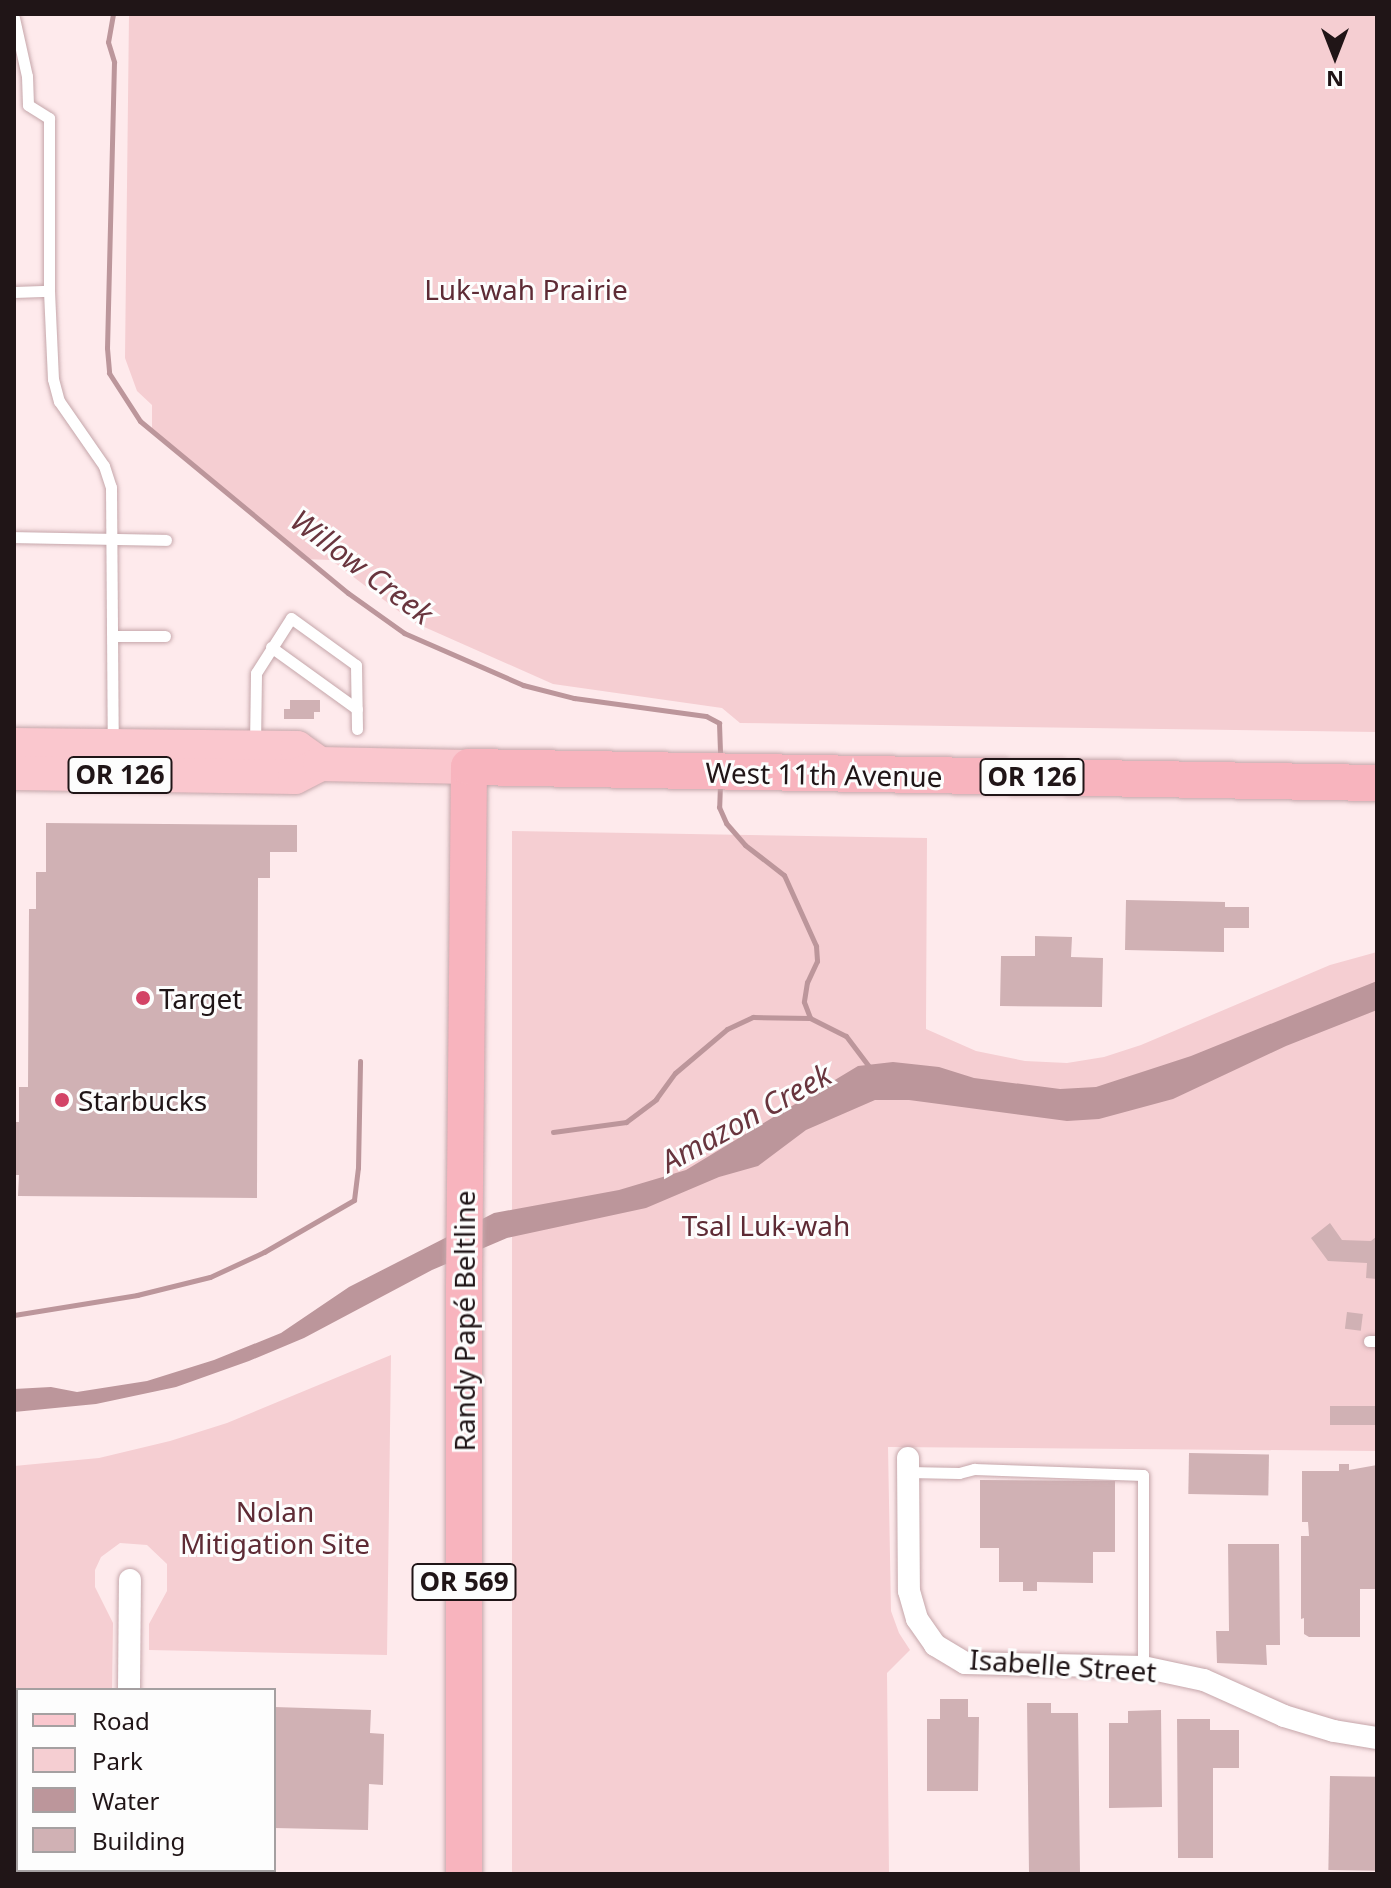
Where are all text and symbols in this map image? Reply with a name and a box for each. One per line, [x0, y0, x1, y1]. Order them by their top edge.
north arrow [1295, 16, 1375, 96]
text: N [1326, 65, 1344, 95]
park label: Luk-wah Prairie [424, 272, 628, 306]
water label: Willow Creek [284, 502, 440, 632]
road number: OR 126 [66, 753, 174, 797]
street label: West 11th Avenue [705, 755, 943, 793]
road number: OR 126 [978, 755, 1086, 799]
place label: Target [159, 981, 242, 1015]
marker: Target [134, 989, 152, 1007]
water label: Amazon Creek [654, 1056, 838, 1180]
place label: Starbucks [78, 1083, 207, 1117]
marker: Starbucks [53, 1091, 71, 1109]
street label: Randy Papé Beltline [447, 1190, 481, 1452]
park label: Tsal Luk-wah [682, 1208, 850, 1242]
park label: Nolan Mitigation Site [180, 1494, 370, 1560]
road number: OR 569 [410, 1560, 518, 1604]
street label: Isabelle Street [968, 1642, 1158, 1688]
legend [16, 1688, 276, 1872]
text: Road [92, 1704, 150, 1737]
text: Park [92, 1744, 143, 1777]
text: Water [92, 1784, 159, 1817]
text: Building [92, 1824, 185, 1857]

